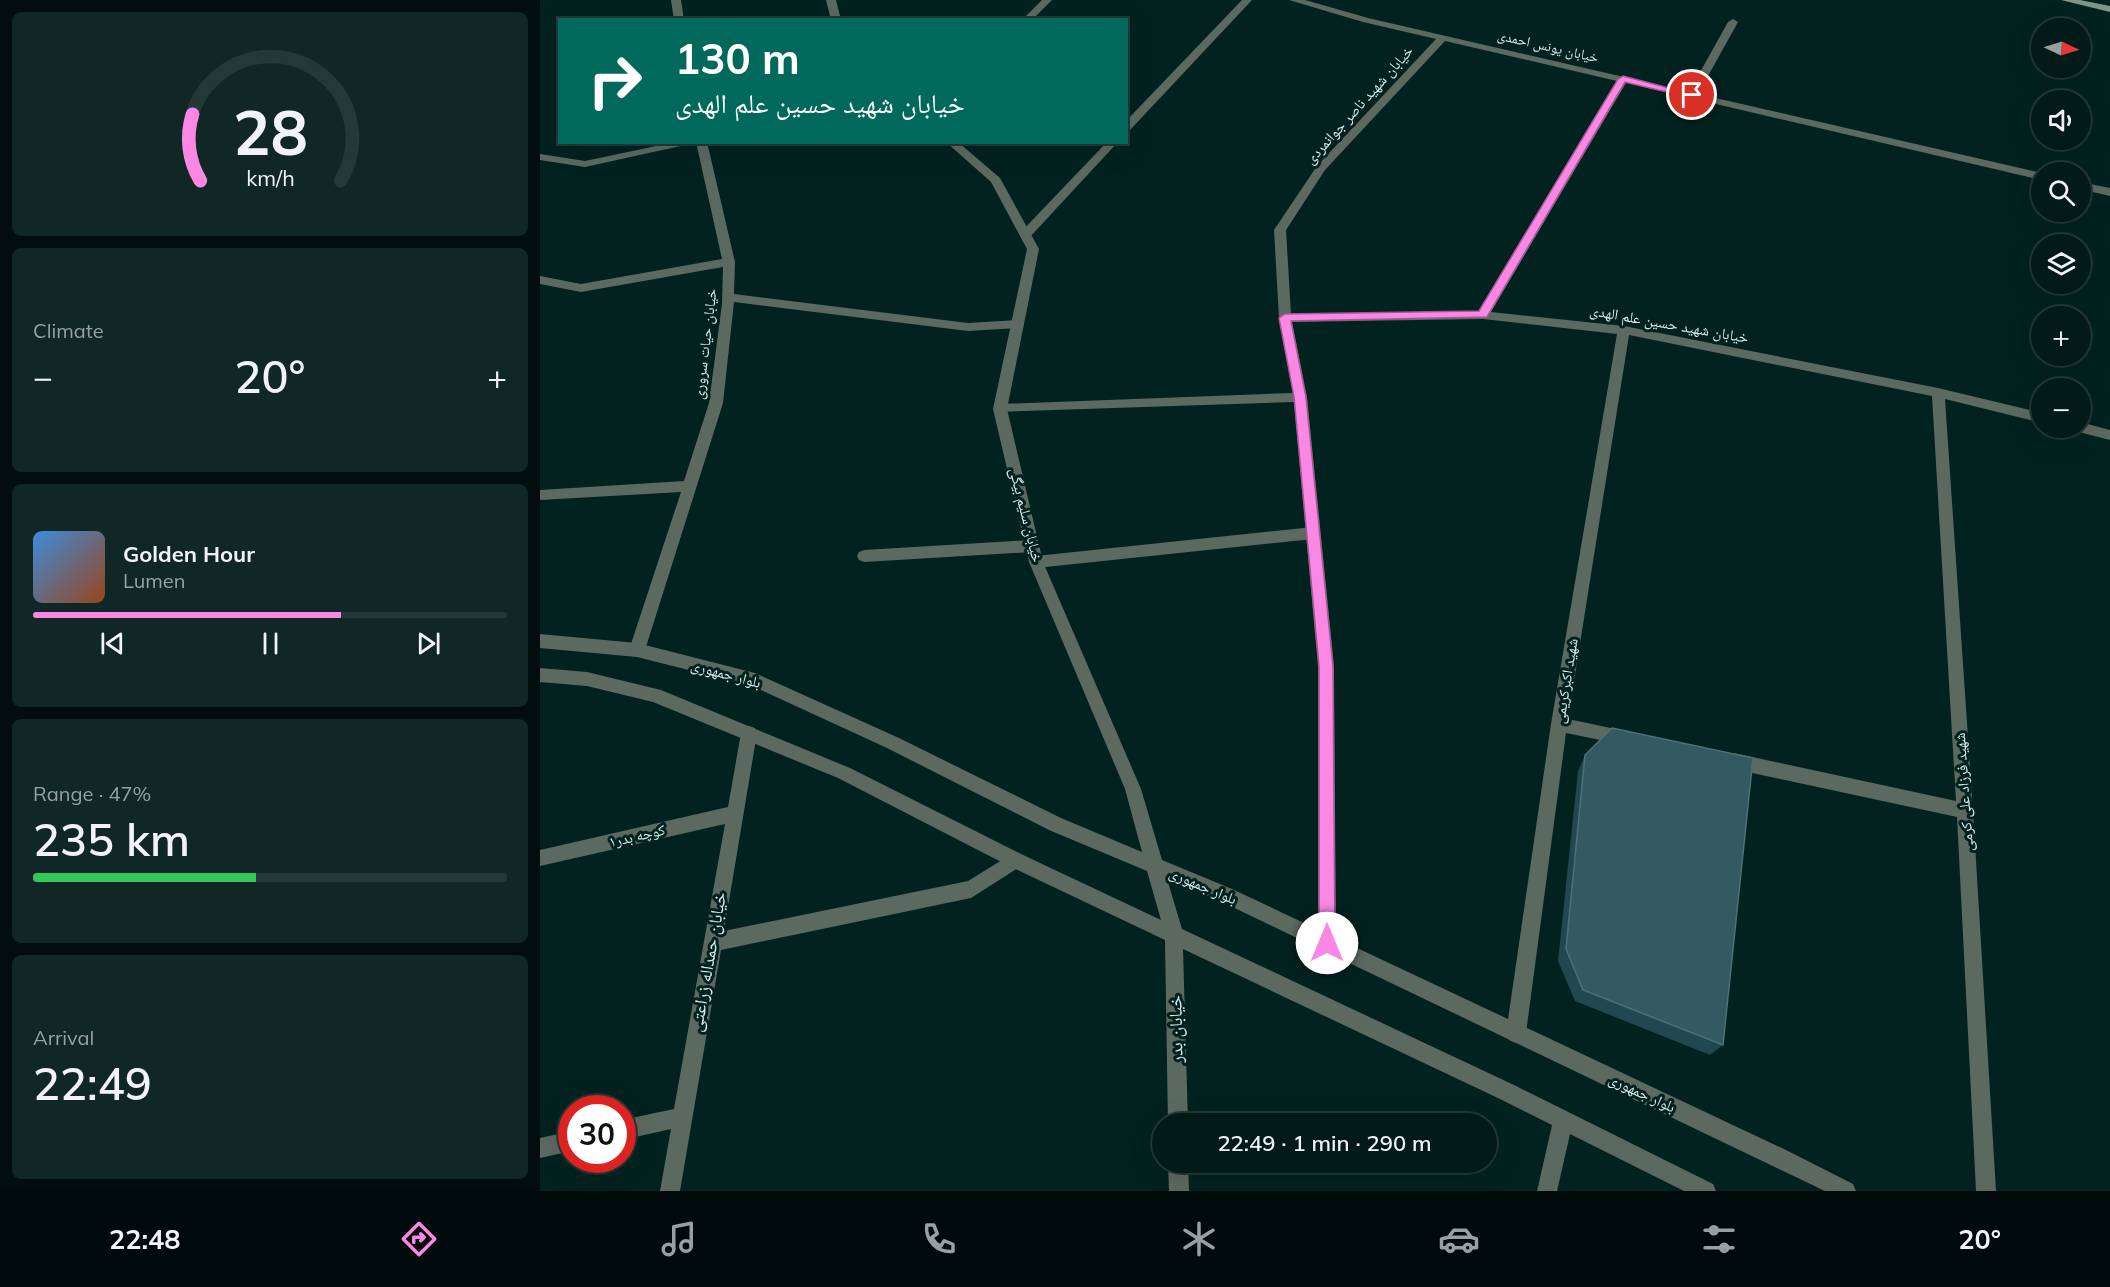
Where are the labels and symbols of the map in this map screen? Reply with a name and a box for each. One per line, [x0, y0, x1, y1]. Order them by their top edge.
north arrow [2031, 18, 2091, 78]
street label: خیابان یونس احمدی [1496, 26, 1600, 66]
street label: خیابان شهید ناصر جوانمردی [1300, 41, 1418, 169]
pin [1666, 69, 1717, 120]
street label: خیابان حیات سروری [688, 287, 722, 401]
street label: خیابان شهید حسین علم الهدی [1588, 300, 1750, 348]
street label: خیابان سلیم بیگی [1005, 466, 1048, 565]
street label: شهید اکبرکریمی [1549, 637, 1583, 725]
street label: بلوار جمهوری [689, 655, 763, 693]
street label: شهید فرزاد علی کرمی [1950, 732, 1978, 852]
street label: کوچه بدر۱ [607, 820, 667, 851]
street label: بلوار جمهوری [1166, 863, 1240, 909]
street label: خیابان حمداله زراعتی [684, 890, 731, 1034]
position arrow [1295, 911, 1359, 975]
street label: خیابان بدر [1163, 995, 1188, 1064]
street label: بلوار جمهوری [1605, 1069, 1679, 1117]
speed limit sign: 30 [558, 1095, 636, 1173]

